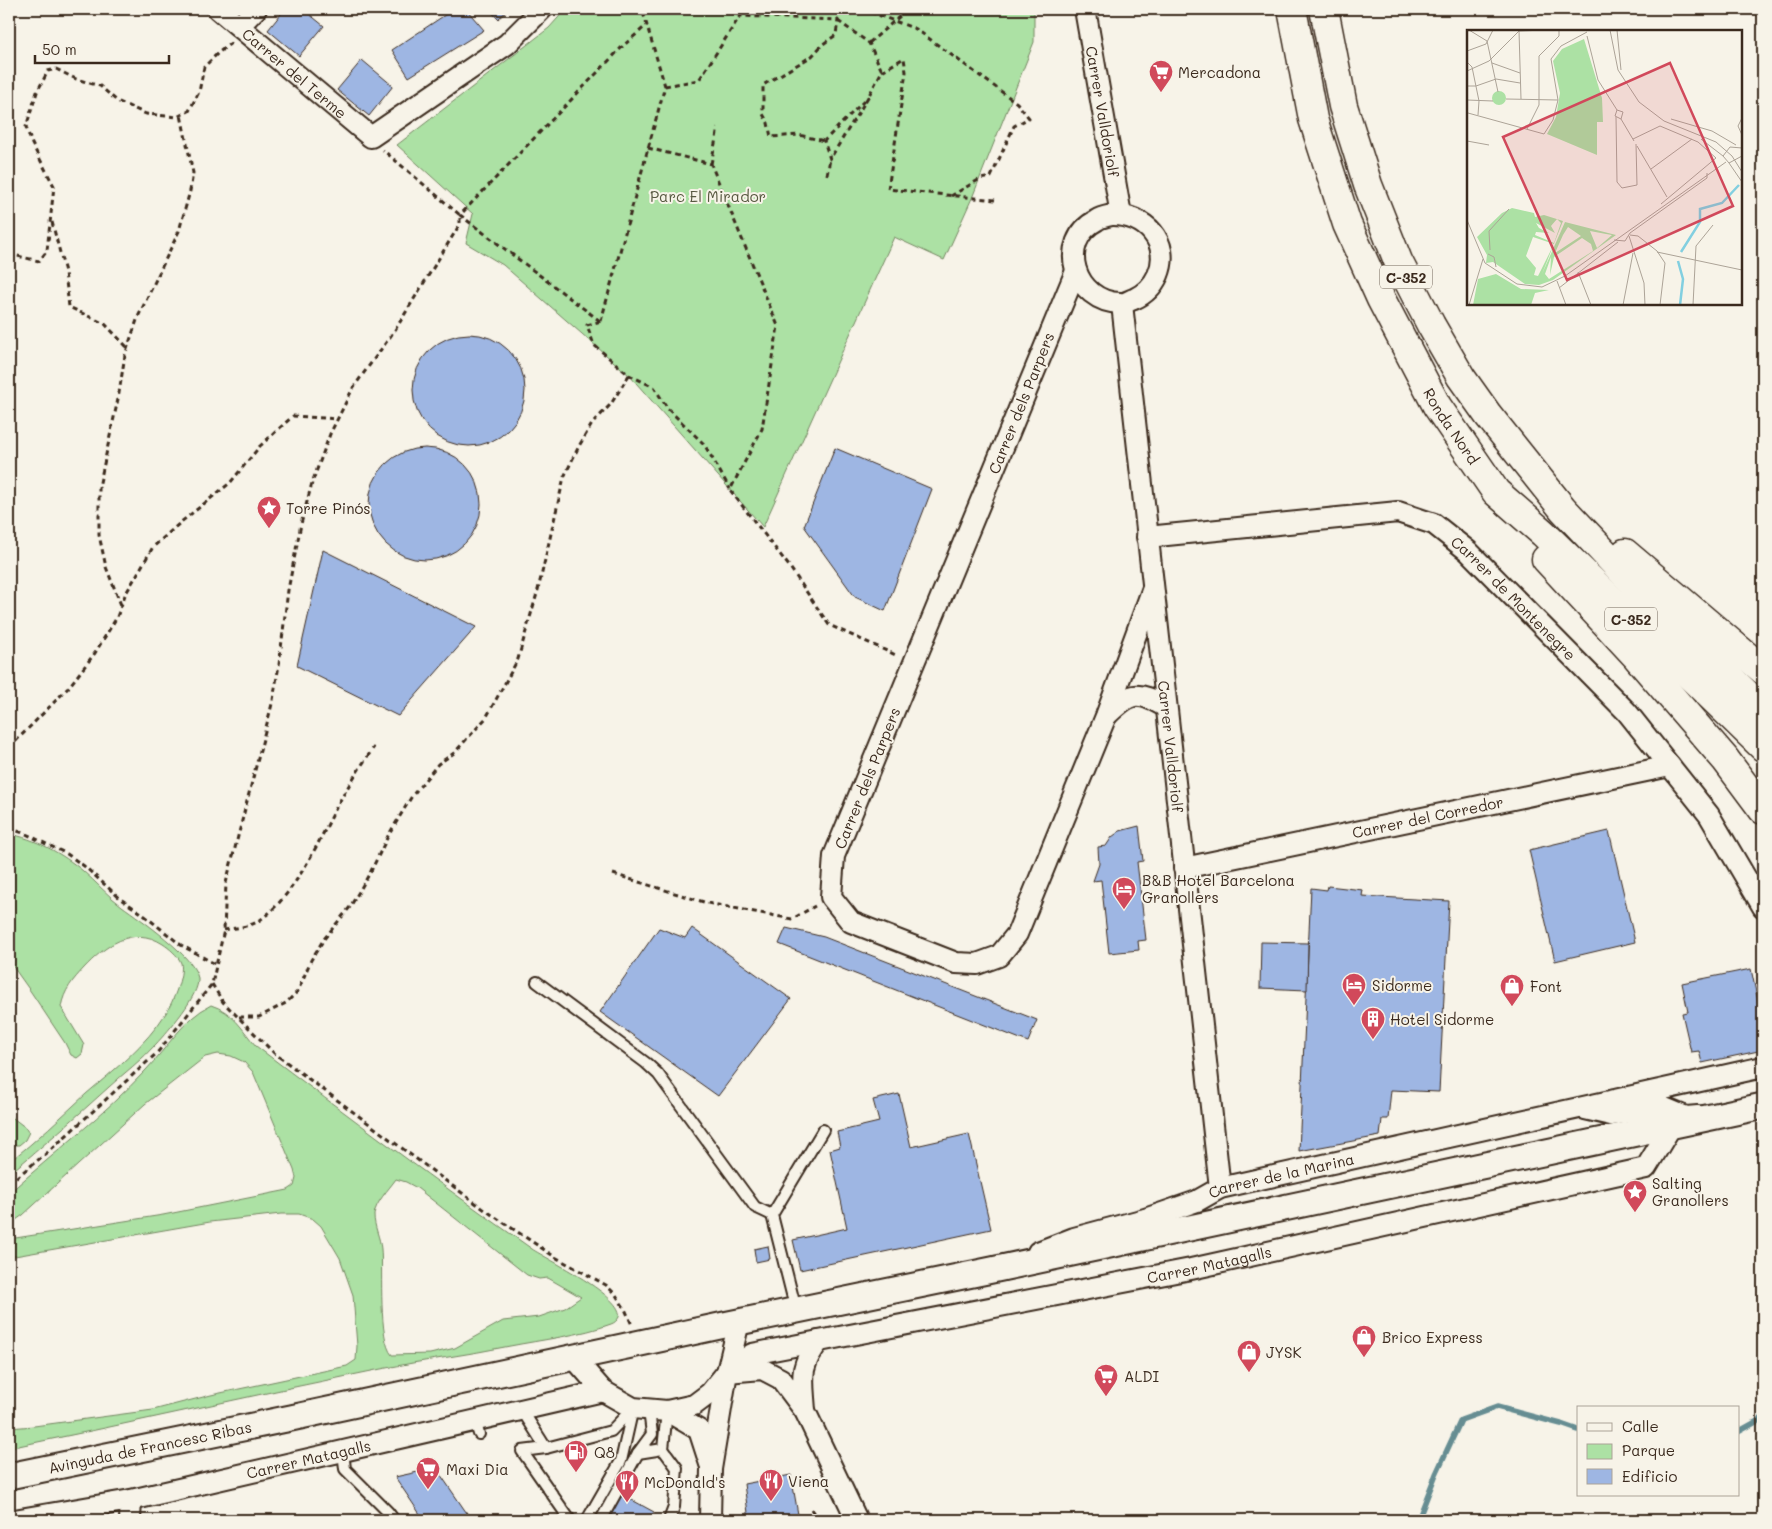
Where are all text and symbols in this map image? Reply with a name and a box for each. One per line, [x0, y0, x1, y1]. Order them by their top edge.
street label: Carrer del Terme [238, 24, 351, 123]
inset map [1467, 30, 1742, 305]
scale bar [35, 32, 169, 64]
text: 50 m [42, 39, 77, 59]
street label: Carrer Valldoriolf [1082, 45, 1124, 180]
supermarket icon: Mercadona [1148, 59, 1174, 93]
place label: Mercadona [1178, 62, 1261, 82]
park label: Parc El Mirador [650, 186, 766, 206]
road number: C-352 [1380, 266, 1432, 288]
street label: Carrer dels Parpers [983, 329, 1059, 477]
street label: Ronda Nord [1419, 384, 1484, 468]
place icon: Torre Pinós [256, 495, 282, 529]
place label: Torre Pinós [286, 498, 371, 518]
street label: Carrer de Montenegre [1447, 531, 1580, 665]
road number: C-352 [1605, 608, 1657, 630]
street label: Carrer Valldoriolf [1154, 679, 1188, 814]
street label: Carrer dels Parpers [829, 704, 905, 852]
street label: Carrer del Corredor [1350, 791, 1505, 842]
place label: B&B Hotel Barcelona Granollers [1142, 870, 1295, 907]
hotel icon: B&B Hotel Barcelona Granollers [1111, 876, 1137, 910]
hotel icon: Sidorme [1341, 972, 1367, 1006]
shop icon: Font [1499, 973, 1525, 1007]
place label: Sidorme [1372, 975, 1432, 995]
place label: Font [1530, 976, 1562, 996]
building icon: Hotel Sidorme [1360, 1006, 1386, 1040]
place label: Hotel Sidorme [1390, 1009, 1494, 1029]
street label: Carrer de la Marina [1204, 1148, 1356, 1203]
place label: Salting Granollers [1652, 1173, 1729, 1210]
place icon: Salting Granollers [1622, 1179, 1648, 1213]
street label: Carrer Matagalls [1145, 1241, 1274, 1287]
shop icon: Brico Express [1351, 1324, 1377, 1358]
place label: Brico Express [1382, 1327, 1483, 1347]
shop icon: JYSK [1236, 1339, 1262, 1373]
place label: JYSK [1266, 1342, 1302, 1362]
supermarket icon: ALDI [1093, 1363, 1119, 1397]
place label: ALDI [1124, 1366, 1160, 1386]
legend [1577, 1406, 1740, 1496]
street label: Avinguda de Francesc Ribas [47, 1416, 253, 1478]
text: Calle [1622, 1416, 1659, 1436]
street label: Carrer Matagalls [245, 1435, 373, 1483]
fuel station icon: Q8 [563, 1439, 589, 1473]
text: Parque [1622, 1440, 1675, 1460]
place label: Q8 [594, 1442, 615, 1462]
supermarket icon: Maxi Dia [415, 1456, 441, 1490]
place label: Maxi Dia [446, 1459, 509, 1479]
text: Edificio [1622, 1466, 1678, 1486]
restaurant icon: Viena [758, 1468, 784, 1502]
restaurant icon: McDonald's [614, 1469, 640, 1503]
place label: Viena [788, 1471, 829, 1491]
place label: McDonald's [644, 1472, 726, 1492]

